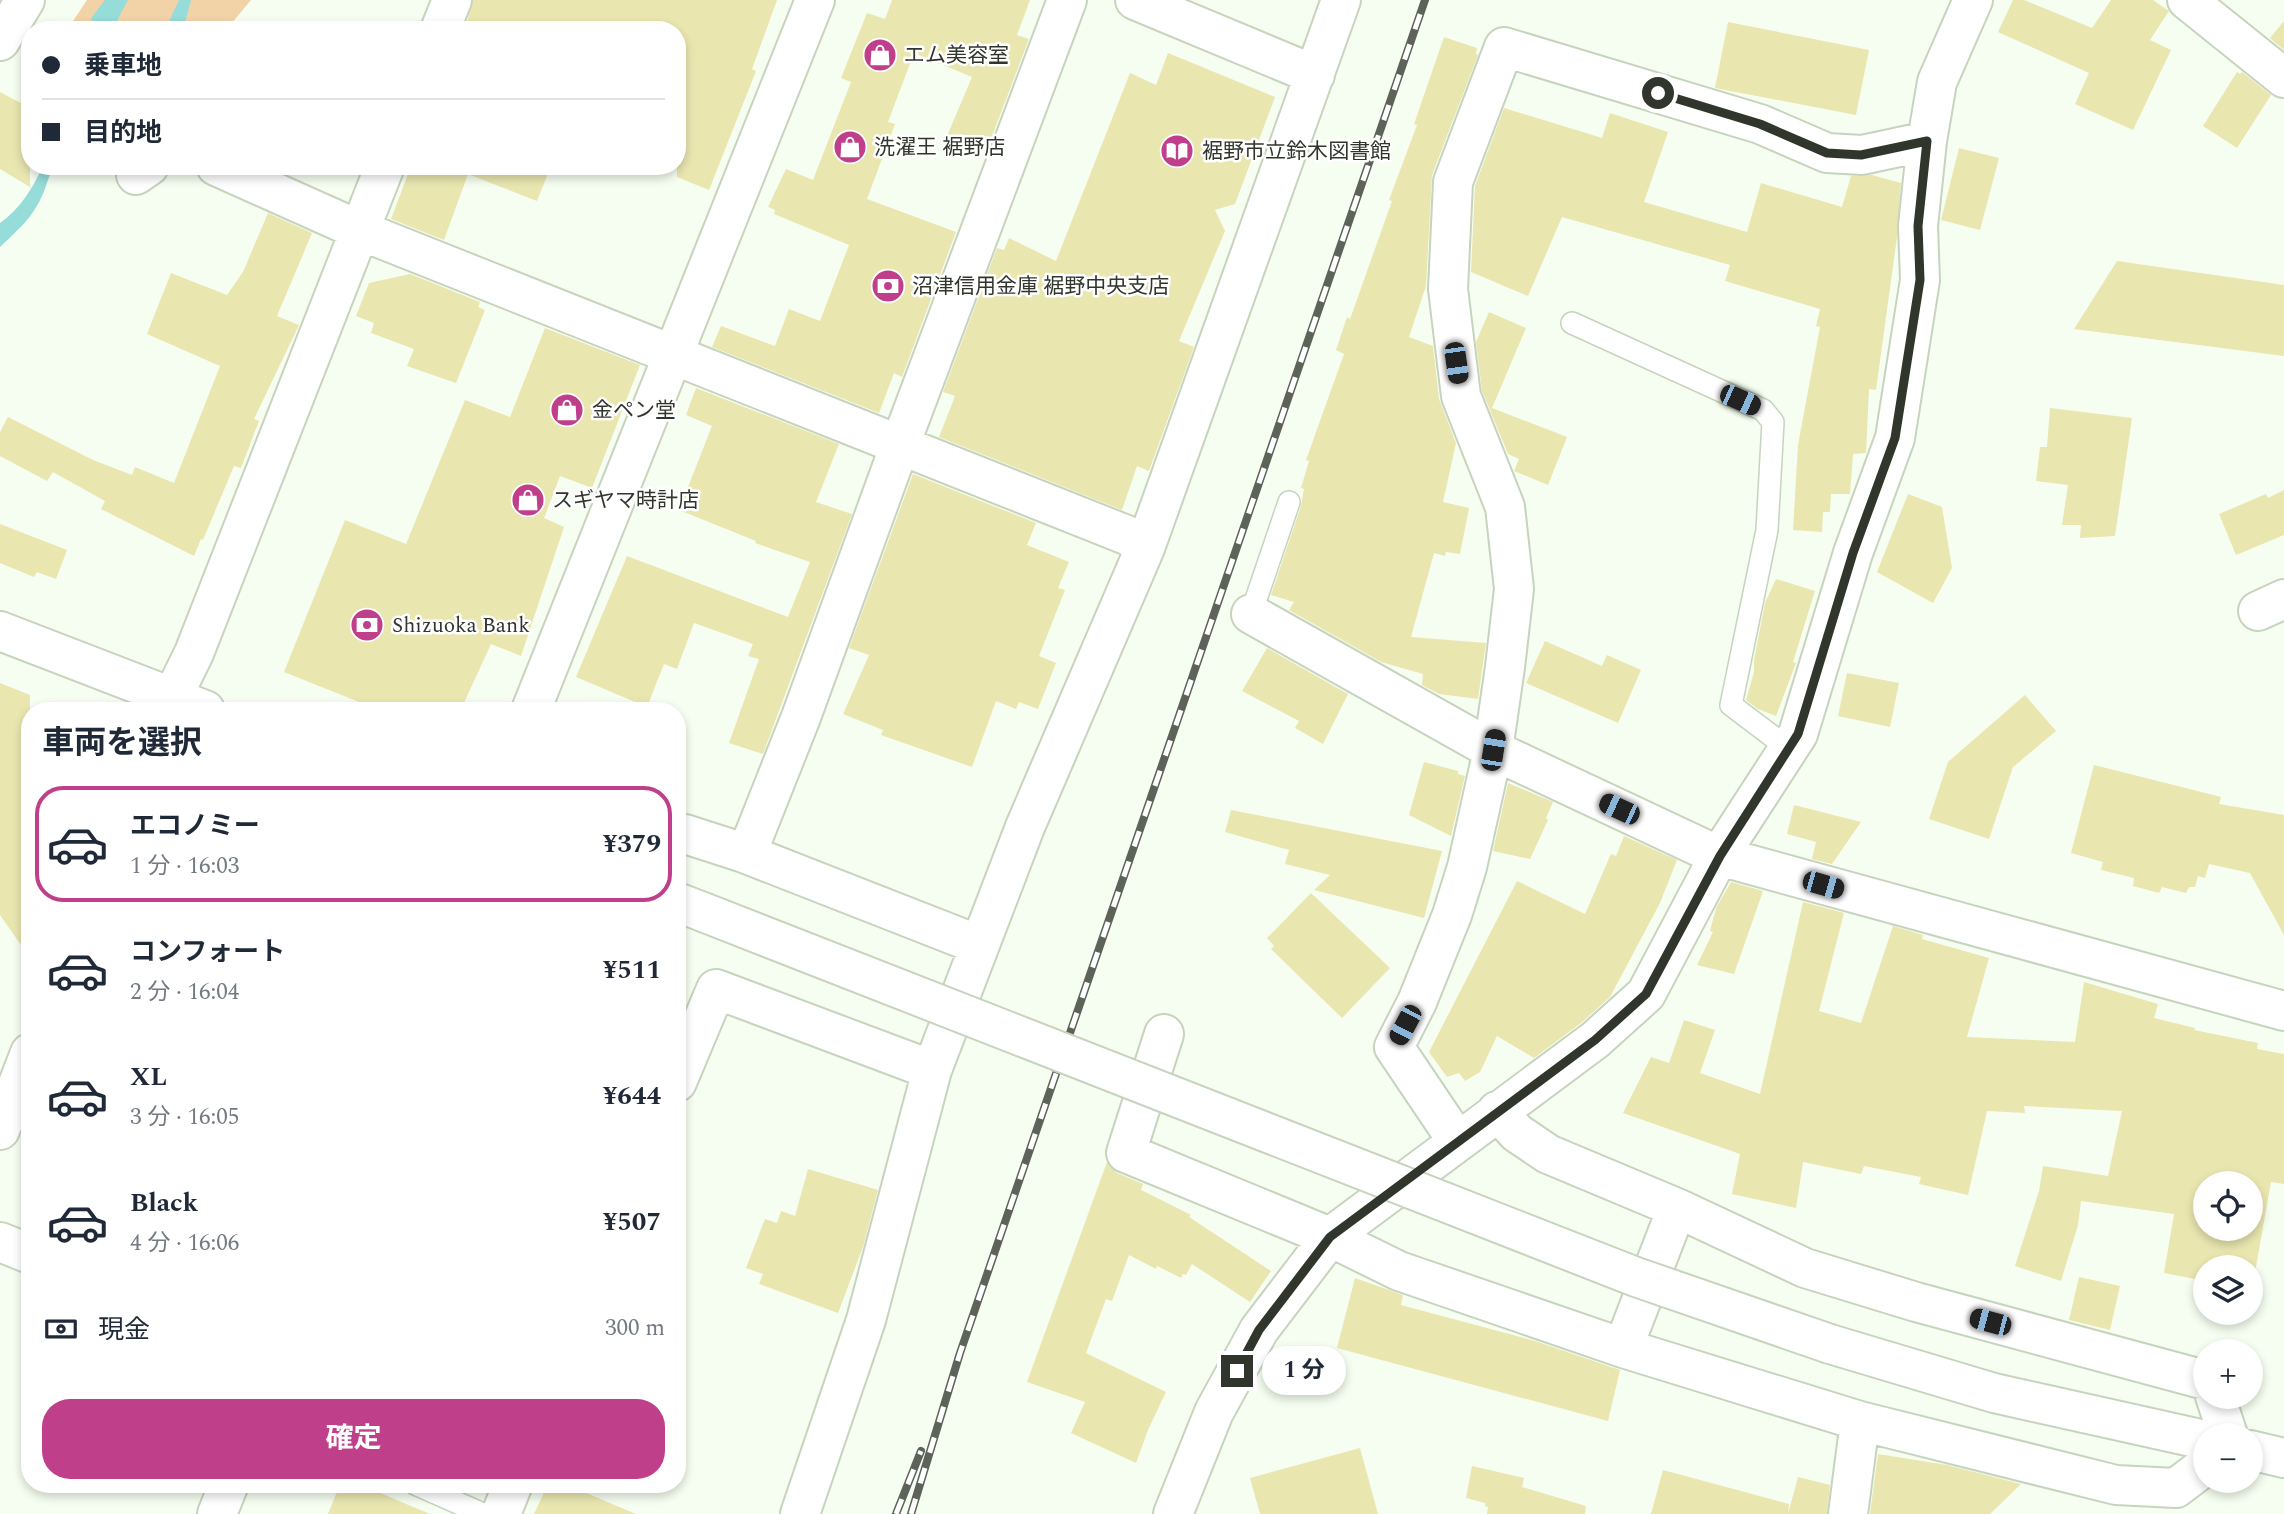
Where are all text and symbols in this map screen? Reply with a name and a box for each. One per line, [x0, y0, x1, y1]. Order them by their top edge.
shop icon: エム美容室 [861, 36, 899, 74]
place label: エム美容室 [904, 40, 1009, 72]
text: 乗車地 [84, 46, 162, 86]
route start [1642, 77, 1674, 109]
text: 目的地 [84, 113, 162, 153]
shop icon: 洗濯王 裾野店 [831, 128, 869, 166]
place label: 洗濯王 裾野店 [874, 132, 1005, 164]
library icon: 裾野市立鈴木図書館 [1158, 132, 1196, 170]
place label: 裾野市立鈴木図書館 [1202, 136, 1391, 168]
bank icon: 沼津信用金庫 裾野中央支店 [869, 267, 907, 305]
place label: 沼津信用金庫 裾野中央支店 [912, 271, 1169, 303]
car [1443, 341, 1470, 385]
car [1717, 382, 1764, 418]
shop icon: 金ペン堂 [548, 391, 586, 429]
place label: 金ペン堂 [592, 395, 676, 427]
shop icon: スギヤマ時計店 [509, 481, 547, 519]
place label: スギヤマ時計店 [552, 485, 699, 517]
bank icon: Shizuoka Bank [348, 606, 386, 644]
place label: Shizuoka Bank [392, 610, 530, 642]
text: 車両を選択 [42, 719, 202, 768]
car [1480, 728, 1507, 772]
car [1596, 791, 1643, 827]
text: エコノミー [130, 806, 260, 846]
icon: car [46, 813, 109, 876]
text: ¥379 [603, 824, 661, 864]
text: 1 分 · 16:03 [130, 849, 239, 884]
car [1800, 869, 1847, 901]
text: コンフォート [130, 932, 285, 972]
icon: car [46, 939, 109, 1002]
text: ¥511 [603, 950, 661, 990]
text: 2 分 · 16:04 [130, 975, 239, 1010]
car [1386, 1002, 1425, 1048]
text: XL [130, 1057, 167, 1097]
icon: car [46, 1065, 109, 1128]
text: ¥644 [603, 1076, 661, 1116]
text: 3 分 · 16:05 [130, 1100, 239, 1135]
map controls [2193, 1171, 2263, 1493]
button: locate [2193, 1171, 2263, 1241]
text: Black [130, 1183, 198, 1223]
icon: car [46, 1191, 109, 1254]
text: ¥507 [603, 1202, 661, 1242]
text: 4 分 · 16:06 [130, 1226, 239, 1261]
button: layers [2193, 1255, 2263, 1325]
car [1967, 1306, 2014, 1338]
icon: cash [42, 1310, 80, 1348]
text: 現金 [98, 1310, 150, 1350]
text: 300 m [605, 1311, 665, 1346]
button: + [2193, 1339, 2263, 1409]
callout: 1 分 [1262, 1346, 1346, 1396]
text: 1 分 [1283, 1353, 1325, 1388]
route end [1221, 1355, 1253, 1387]
button: 確定 [42, 1399, 665, 1479]
button: − [2193, 1423, 2263, 1493]

